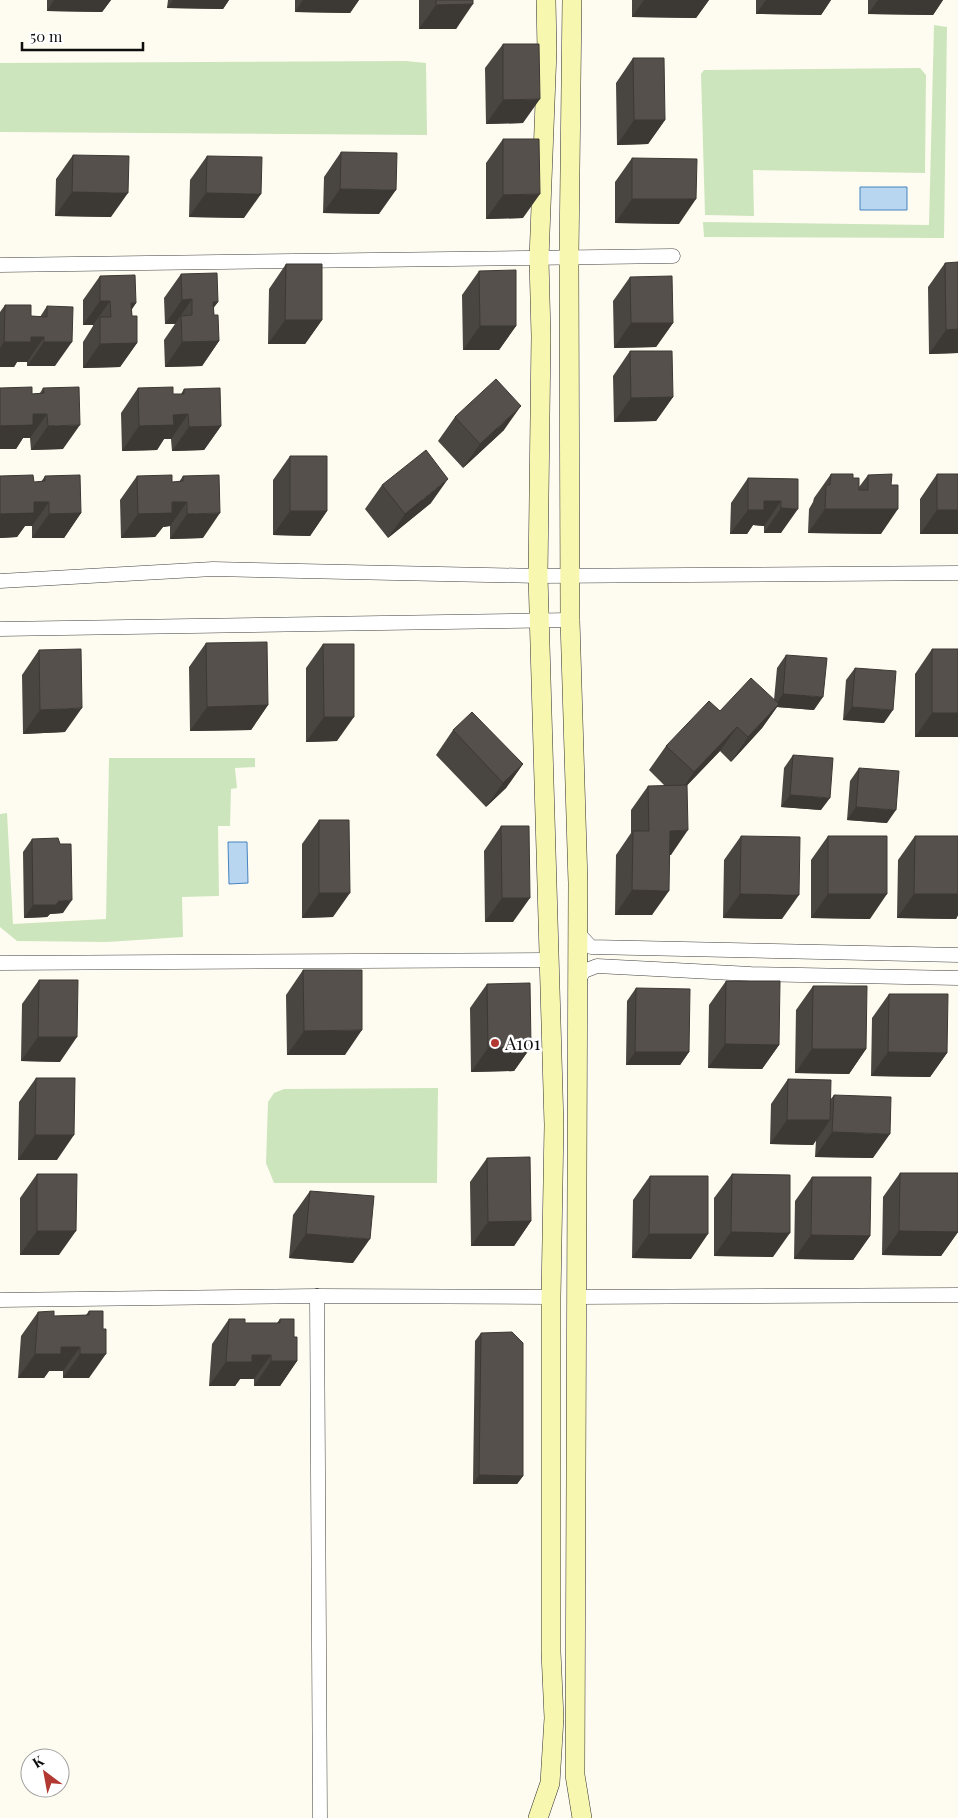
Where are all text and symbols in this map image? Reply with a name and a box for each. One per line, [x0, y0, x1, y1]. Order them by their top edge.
scale bar [22, 20, 144, 52]
text: 50 m [30, 26, 63, 46]
place label: A101 [504, 1031, 541, 1055]
marker: A101 [489, 1037, 501, 1049]
north arrow [20, 1748, 70, 1798]
text: K [29, 1750, 48, 1772]

